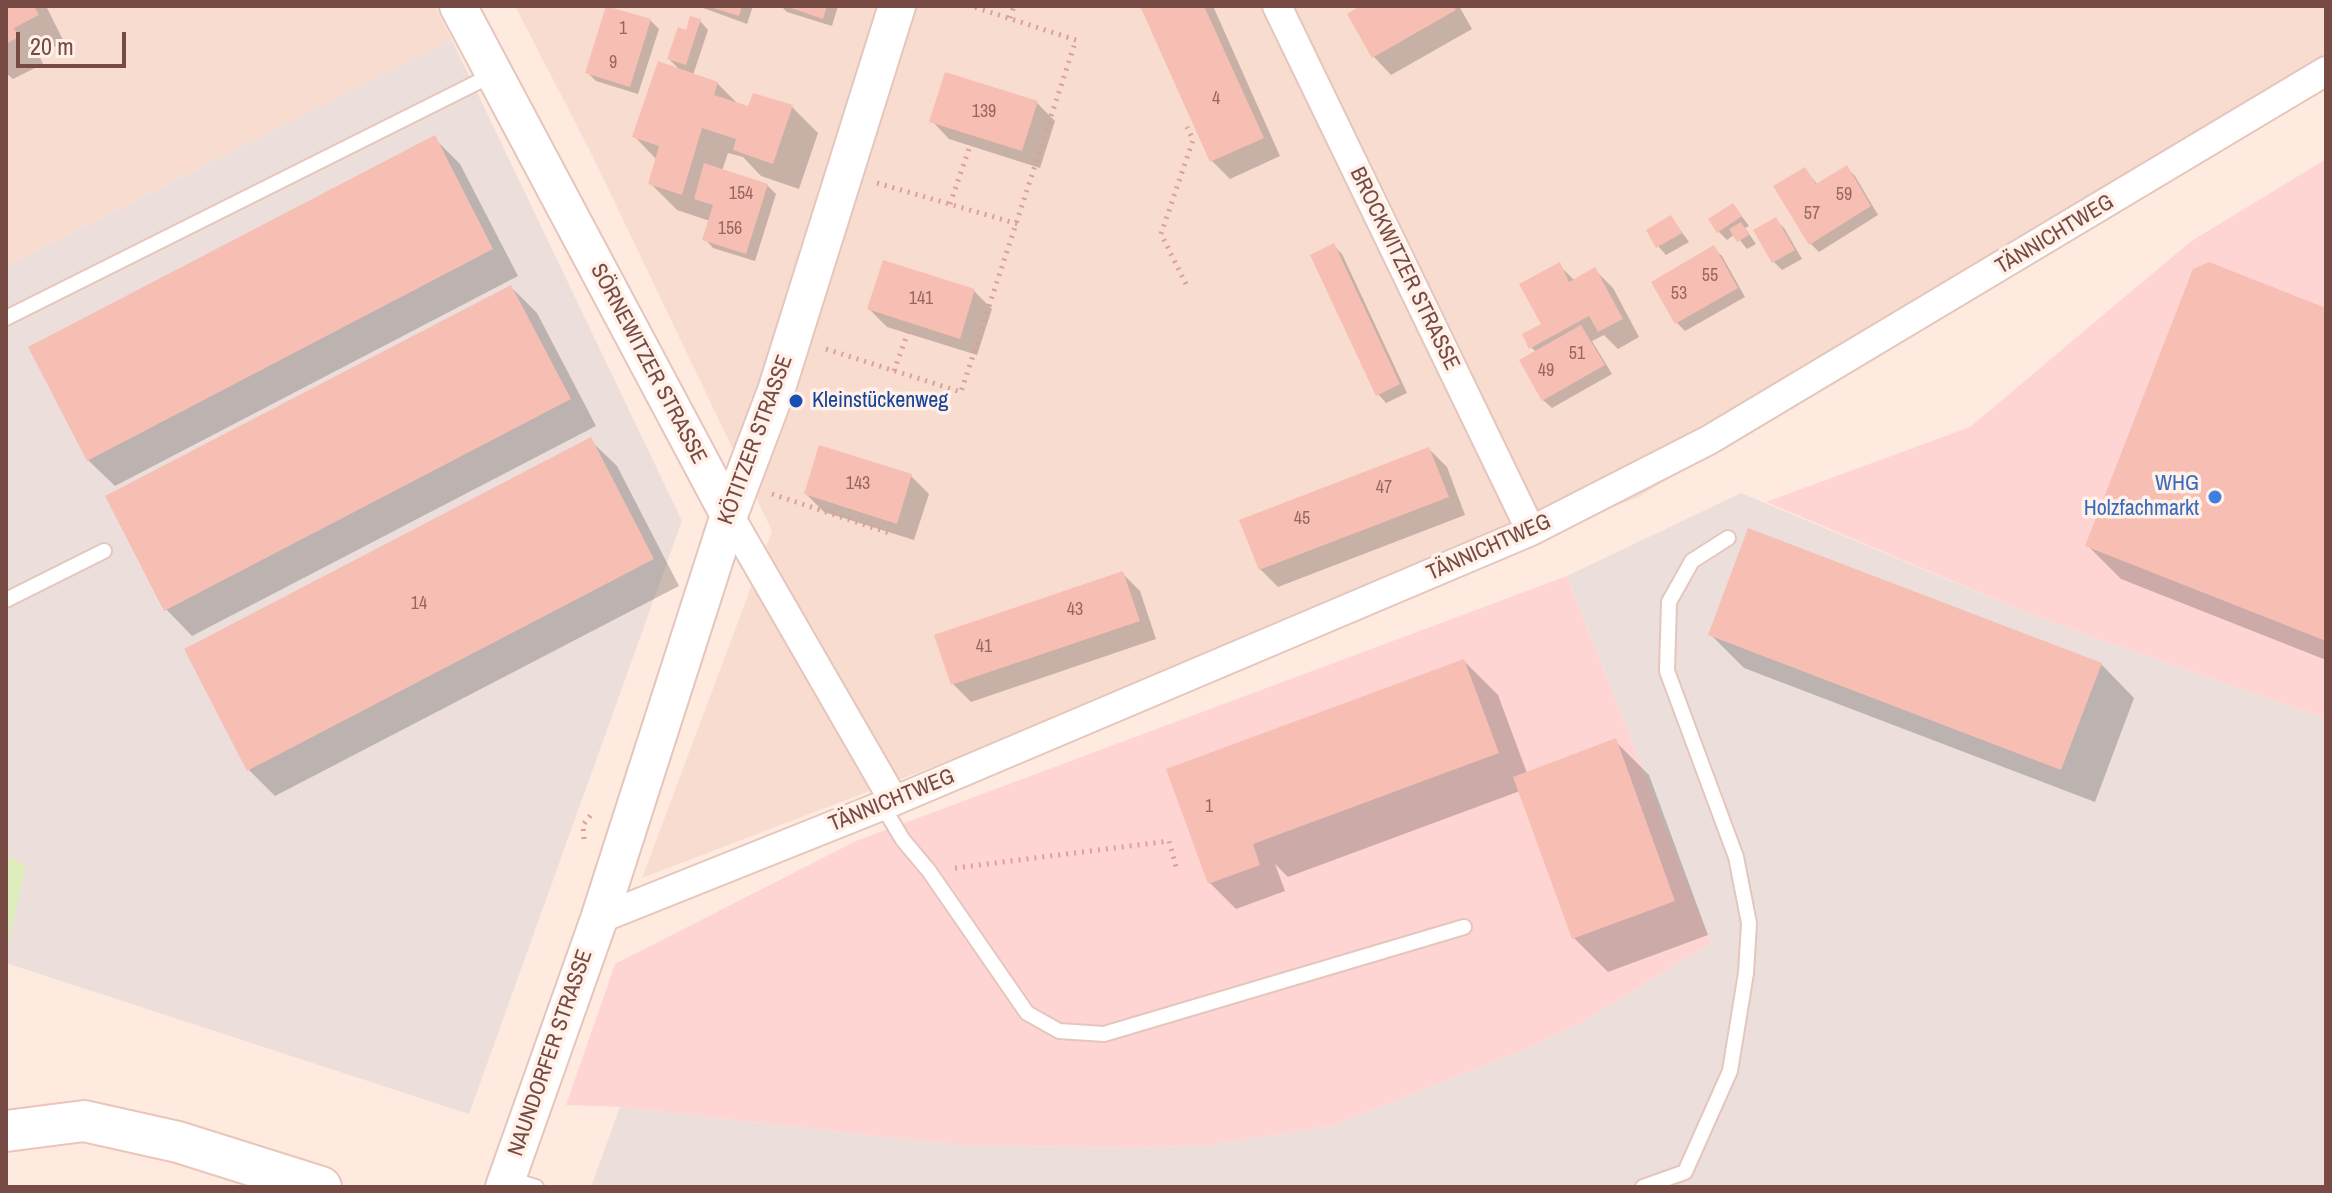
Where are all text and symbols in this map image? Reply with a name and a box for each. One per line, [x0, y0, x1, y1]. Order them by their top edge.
scale bar [20, 16, 130, 66]
house number: 1 [619, 18, 627, 40]
text: 20 m [30, 30, 74, 62]
house number: 9 [609, 52, 617, 74]
house number: 4 [1212, 88, 1220, 110]
house number: 139 [972, 101, 996, 123]
street label: BROCKWITZER STRASSE [1343, 163, 1465, 375]
house number: 154 [729, 183, 753, 205]
house number: 59 [1836, 184, 1852, 206]
street label: TÄNNICHTWEG [1991, 189, 2119, 281]
house number: 57 [1804, 203, 1820, 225]
house number: 156 [718, 218, 742, 240]
street label: SÖRNEWITZER STRASSE [584, 260, 712, 468]
house number: 55 [1702, 265, 1718, 287]
house number: 53 [1671, 283, 1687, 305]
house number: 141 [909, 288, 933, 310]
house number: 51 [1569, 343, 1585, 365]
street label: KÖTITZER STRASSE [713, 352, 799, 528]
house number: 49 [1538, 360, 1554, 382]
place label: Kleinstückenweg [812, 388, 948, 414]
marker: Kleinstückenweg [787, 392, 805, 410]
place label: WHG Holzfachmarkt [2084, 471, 2199, 522]
house number: 143 [846, 473, 870, 495]
house number: 47 [1376, 477, 1392, 499]
marker: WHG Holzfachmarkt [2206, 488, 2224, 506]
house number: 45 [1294, 508, 1310, 530]
street label: TÄNNICHTWEG [1423, 509, 1555, 587]
house number: 14 [411, 593, 427, 615]
house number: 43 [1067, 599, 1083, 621]
house number: 41 [976, 636, 992, 658]
street label: TÄNNICHTWEG [825, 764, 959, 838]
house number: 1 [1205, 796, 1213, 818]
street label: NAUNDORFER STRASSE [503, 946, 599, 1160]

